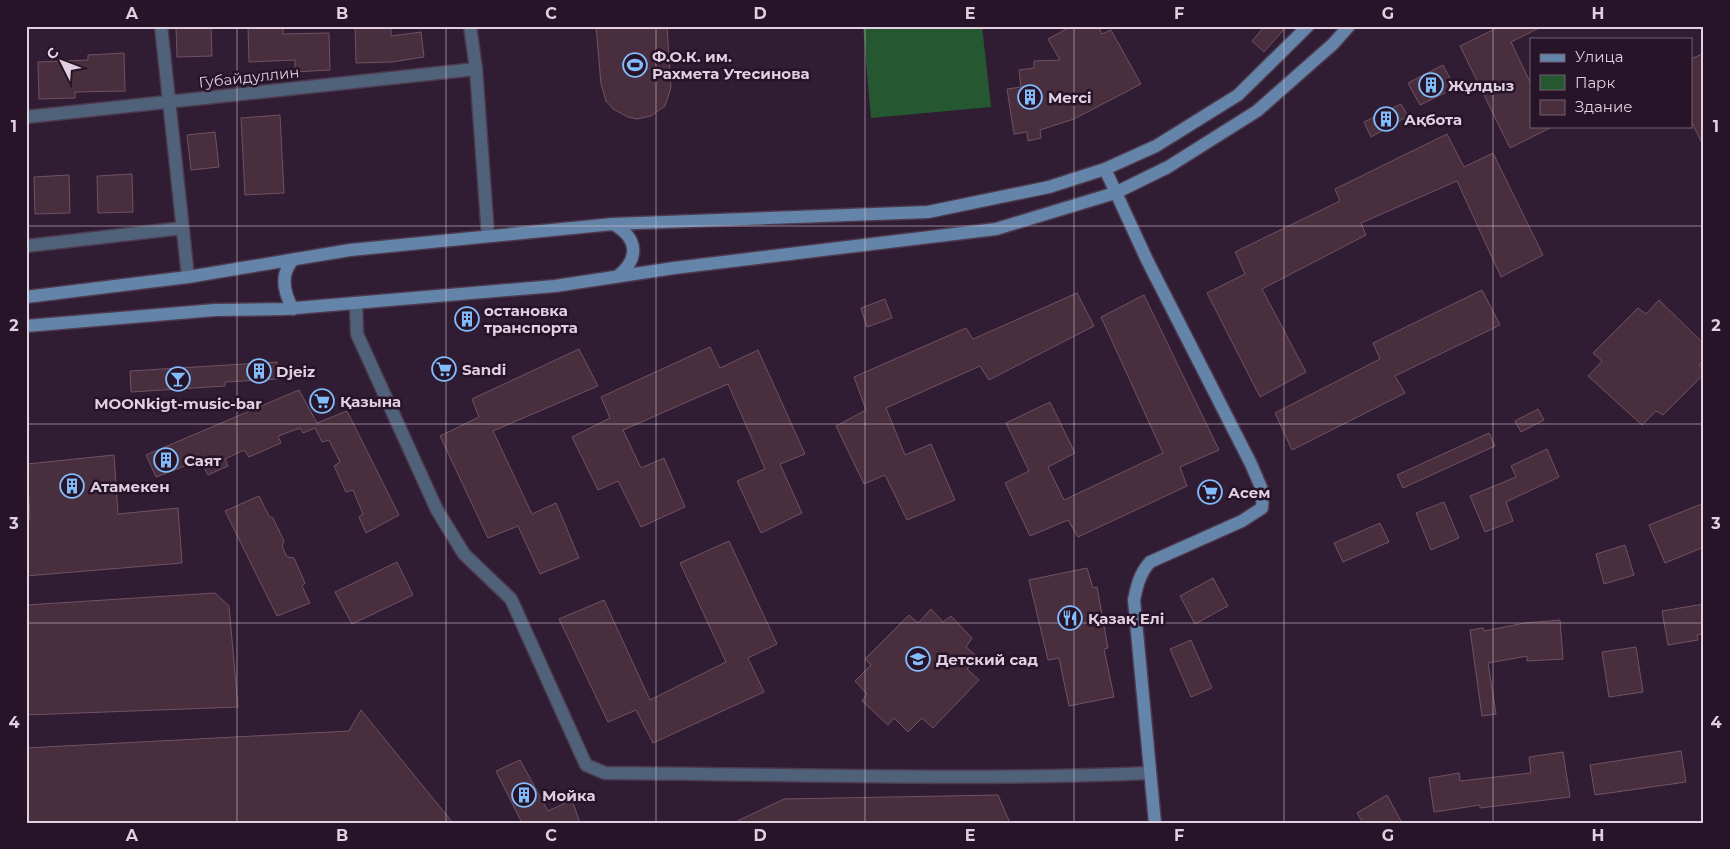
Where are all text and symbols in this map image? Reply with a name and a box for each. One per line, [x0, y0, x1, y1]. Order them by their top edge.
text: A [125, 4, 139, 23]
text: B [336, 4, 348, 23]
text: C [545, 4, 557, 23]
text: D [753, 4, 767, 23]
text: E [965, 4, 975, 23]
text: F [1174, 4, 1184, 23]
text: G [1382, 4, 1394, 23]
text: H [1592, 4, 1604, 23]
north arrow [38, 38, 88, 88]
legend [1530, 38, 1692, 128]
text: С [42, 43, 62, 63]
place label: Ф.О.К. им. Рахмета Утесинова [652, 47, 810, 83]
text: Улица [1575, 47, 1623, 66]
sports icon: Ф.О.К. им. Рахмета Утесинова [622, 52, 648, 78]
street label: Губайдуллин [198, 62, 300, 92]
building icon: Жұлдыз [1418, 72, 1444, 98]
text: Парк [1575, 73, 1615, 92]
place label: Жұлдыз [1448, 76, 1514, 95]
building icon: Merci [1017, 84, 1043, 110]
place label: Merci [1048, 88, 1091, 107]
text: Здание [1575, 97, 1633, 116]
building icon: Ақбота [1373, 106, 1399, 132]
place label: Ақбота [1404, 110, 1462, 129]
text: 1 [11, 117, 17, 136]
text: 1 [1713, 117, 1719, 136]
place label: остановка транспорта [484, 301, 578, 337]
building icon: остановка транспорта [454, 306, 480, 332]
text: 2 [9, 316, 19, 335]
text: 2 [1711, 316, 1721, 335]
supermarket icon: Sandi [431, 356, 457, 382]
building icon: Djeiz [246, 358, 272, 384]
place label: Sandi [462, 360, 506, 379]
place label: Djeiz [276, 362, 315, 381]
bar icon: MOONkigt-music-bar [165, 366, 191, 392]
supermarket icon: Қазына [309, 388, 335, 414]
place label: Қазына [340, 392, 401, 411]
place label: MOONkigt-music-bar [94, 394, 262, 413]
building icon: Саят [153, 447, 179, 473]
place label: Саят [184, 451, 221, 470]
building icon: Атамекен [59, 473, 85, 499]
place label: Атамекен [90, 477, 170, 496]
supermarket icon: Асем [1197, 479, 1223, 505]
place label: Асем [1228, 483, 1271, 502]
text: 3 [8, 514, 19, 533]
text: 3 [1710, 514, 1721, 533]
restaurant icon: Қазақ Елі [1057, 605, 1083, 631]
place label: Қазақ Елі [1088, 609, 1164, 628]
school or university icon: Детский сад [905, 646, 931, 672]
place label: Детский сад [936, 650, 1038, 669]
text: 4 [8, 713, 20, 732]
text: 4 [1710, 713, 1722, 732]
building icon: Мойка [511, 782, 537, 808]
place label: Мойка [542, 786, 595, 805]
text: A [125, 826, 139, 845]
text: B [336, 826, 348, 845]
text: C [545, 826, 557, 845]
text: D [753, 826, 767, 845]
text: E [965, 826, 975, 845]
text: F [1174, 826, 1184, 845]
text: G [1382, 826, 1394, 845]
text: H [1592, 826, 1604, 845]

